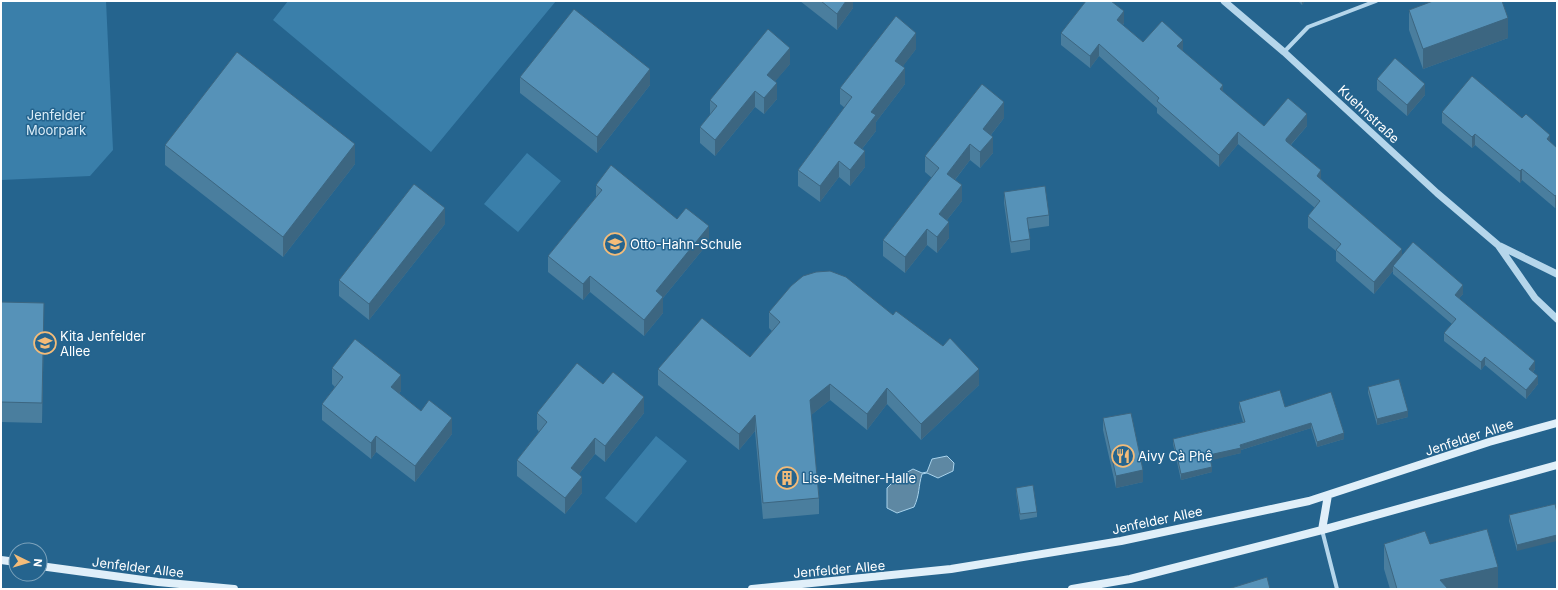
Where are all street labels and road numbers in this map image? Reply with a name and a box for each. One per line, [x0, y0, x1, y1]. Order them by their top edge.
street label: Kuehnstraße [1335, 82, 1403, 146]
street label: Jenfelder Allee [1423, 415, 1515, 459]
street label: Jenfelder Allee [1110, 503, 1204, 537]
street label: Jenfelder Allee [91, 553, 185, 581]
street label: Jenfelder Allee [792, 557, 886, 581]

